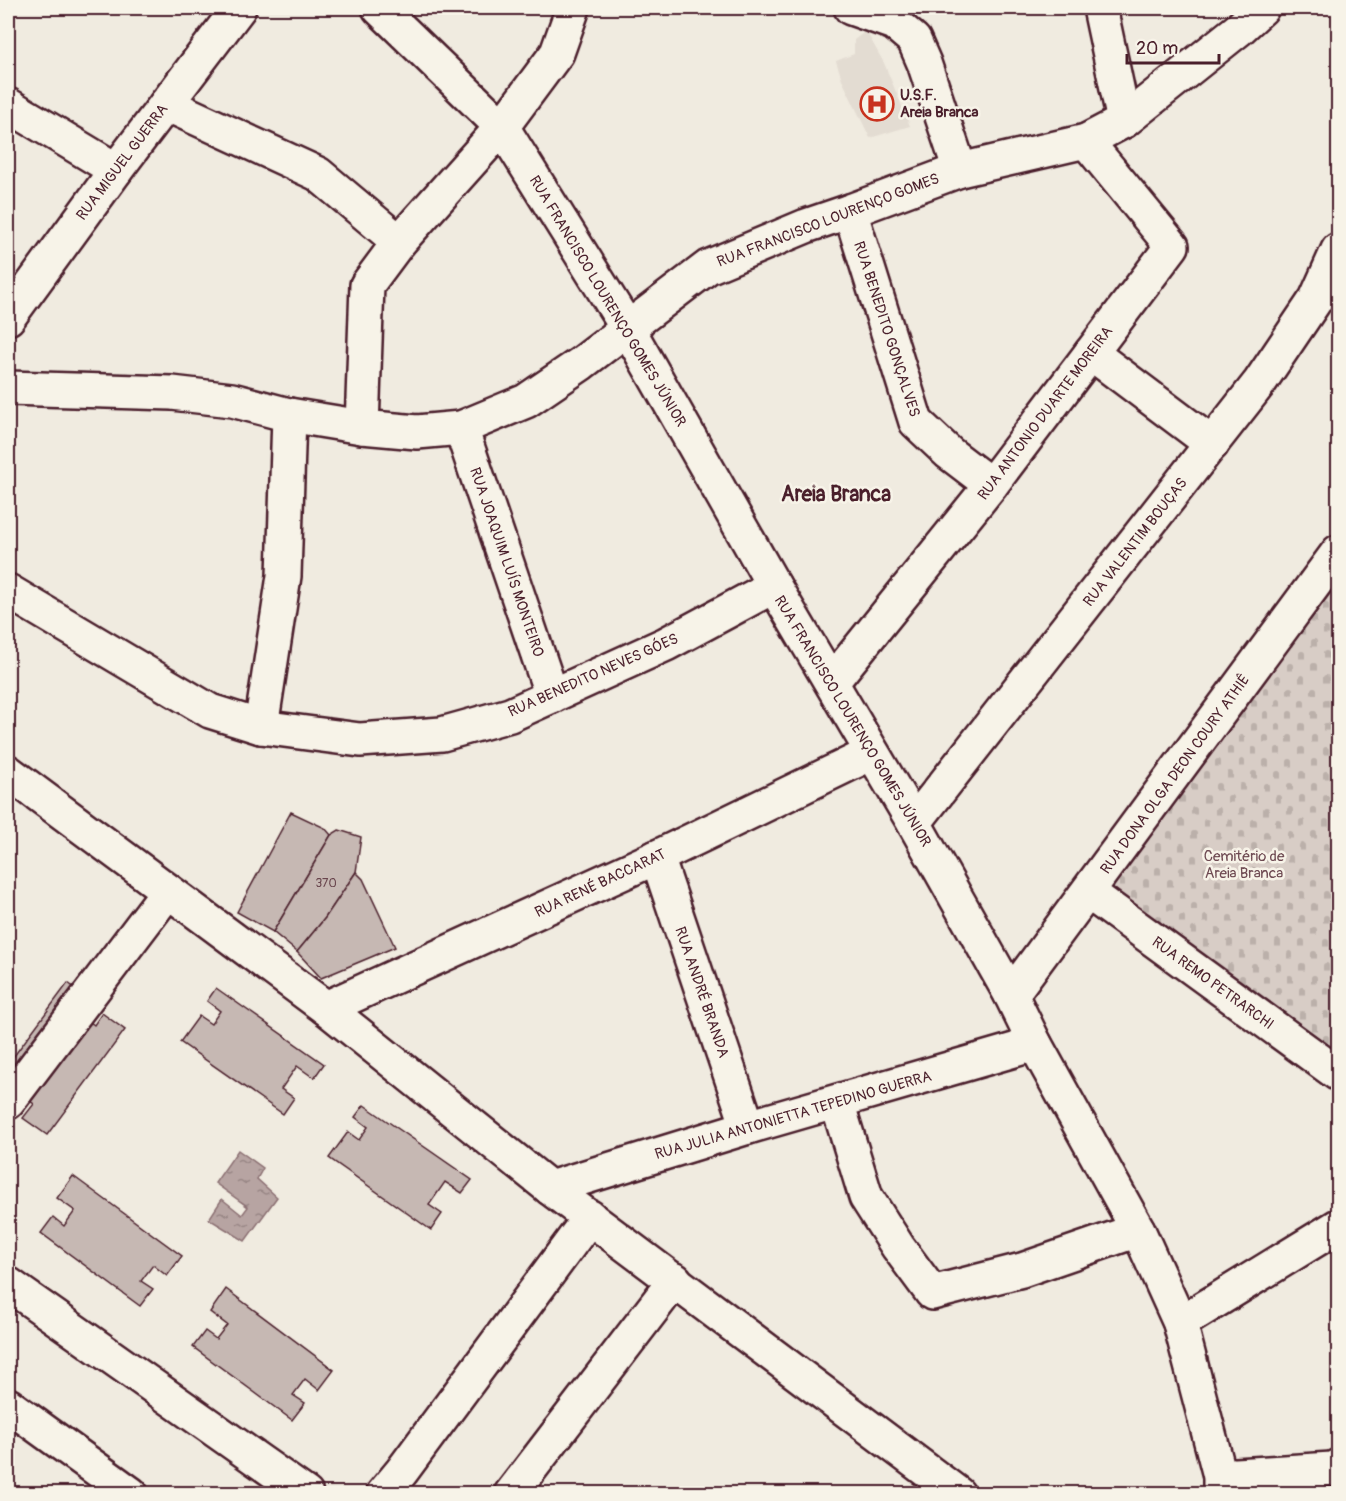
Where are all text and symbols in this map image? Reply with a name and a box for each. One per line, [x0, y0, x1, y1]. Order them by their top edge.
scale bar [1127, 27, 1218, 65]
text: 20 m [1136, 37, 1178, 60]
hospital icon: U.S.F. Areia Branca [859, 86, 895, 122]
place label: U.S.F. Areia Branca [900, 86, 979, 122]
street label: RUA MIGUEL GUERRA [72, 100, 173, 224]
street label: RUA FRANCISCO LOURENÇO GOMES [714, 169, 942, 272]
street label: RUA FRANCISCO LOURENÇO GOMES JÚNIOR [525, 172, 690, 431]
street label: RUA BENEDITO GONÇALVES [849, 239, 924, 419]
street label: RUA ANTONIO DUARTE MOREIRA [974, 322, 1117, 504]
street label: RUA JOAQUIM LUÍS MONTEIRO [465, 465, 548, 659]
street label: RUA VALENTIM BOUÇAS [1079, 474, 1192, 611]
district label: Areia Branca [781, 481, 891, 508]
street label: RUA FRANCISCO LOURENÇO GOMES JÚNIOR [770, 592, 935, 851]
street label: RUA BENEDITO NEVES GÓES [505, 629, 681, 722]
street label: RUA DONA OLGA DEON COURY ATHIÊ [1096, 671, 1254, 878]
street label: RUA RENÉ BACCARAT [532, 845, 669, 922]
park label: Cemitério de Areia Branca [1204, 847, 1285, 883]
house number: 370 [315, 876, 337, 891]
street label: RUA ANDRÉ BRANDA [670, 924, 733, 1060]
street label: RUA REMO PETRARCHI [1148, 933, 1277, 1034]
street label: RUA JULIA ANTONIETTA TEPEDINO GUERRA [653, 1067, 934, 1164]

